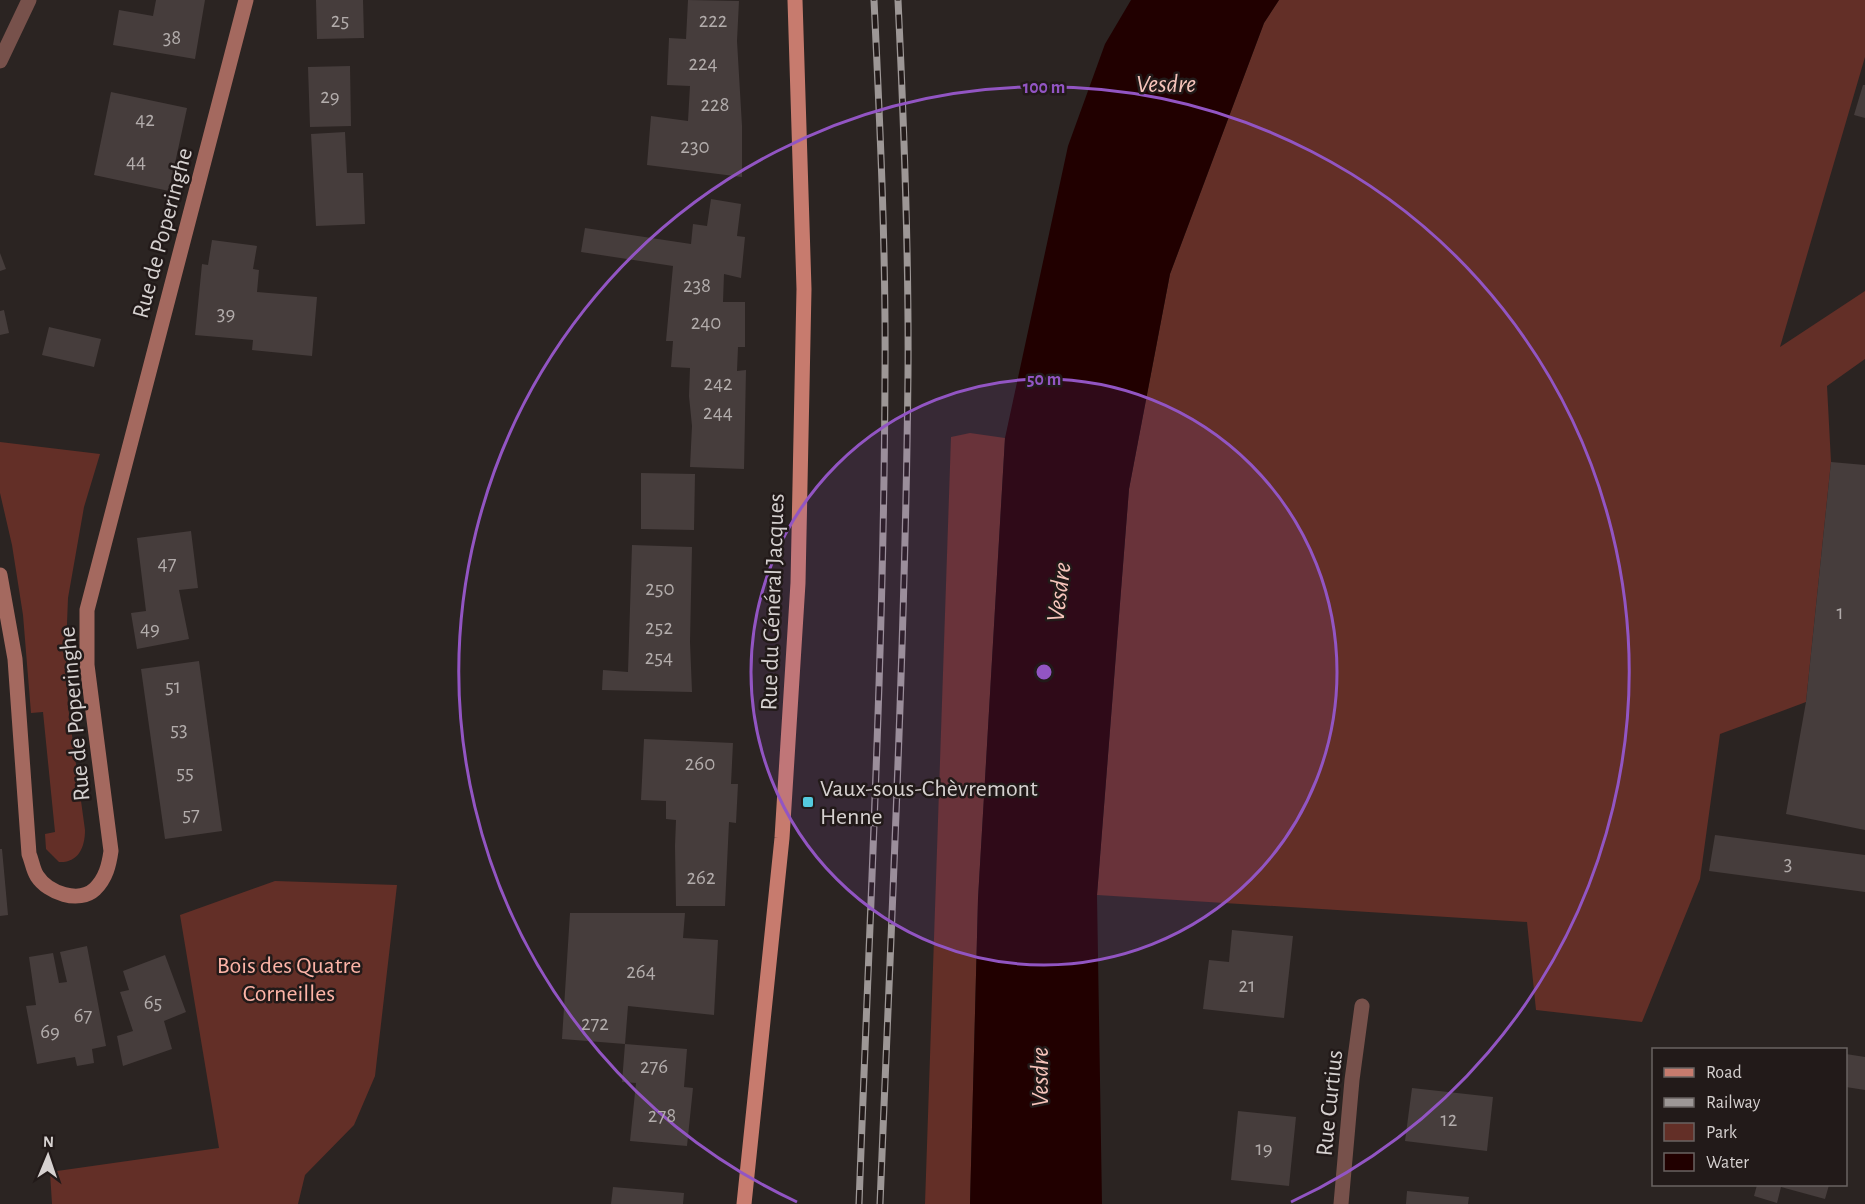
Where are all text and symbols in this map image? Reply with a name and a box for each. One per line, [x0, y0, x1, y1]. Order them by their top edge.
house number: 25 [331, 10, 349, 31]
house number: 222 [699, 10, 727, 31]
house number: 38 [163, 27, 181, 48]
house number: 224 [688, 53, 718, 74]
water label: Vesdre [1136, 71, 1196, 97]
text: 100 m [1023, 79, 1065, 97]
house number: 29 [320, 86, 340, 107]
house number: 228 [700, 94, 730, 115]
house number: 42 [135, 109, 155, 130]
house number: 230 [680, 136, 710, 157]
street label: Rue de Poperinghe [129, 146, 197, 321]
house number: 44 [126, 151, 146, 172]
house number: 238 [683, 275, 711, 296]
house number: 39 [217, 303, 235, 324]
house number: 240 [691, 312, 721, 333]
text: 50 m [1027, 371, 1061, 389]
house number: 242 [703, 373, 733, 394]
house number: 244 [703, 402, 733, 423]
street label: Rue du Général Jacques [757, 493, 789, 711]
house number: 47 [158, 553, 177, 574]
water label: Vesdre [1042, 560, 1076, 624]
house number: 250 [645, 578, 675, 599]
house number: 1 [1836, 602, 1844, 623]
house number: 252 [645, 617, 673, 638]
house number: 49 [140, 618, 160, 639]
street label: Rue de Poperinghe [55, 626, 95, 802]
house number: 254 [645, 647, 673, 668]
centre of rings [1034, 662, 1054, 682]
house number: 51 [165, 676, 181, 697]
house number: 53 [170, 719, 188, 740]
house number: 260 [685, 753, 715, 774]
house number: 55 [176, 762, 194, 783]
place label: Vaux-sous-Chèvremont Henne [820, 777, 1038, 829]
marker: Vaux-sous-Chèvremont Henne [801, 795, 815, 809]
house number: 57 [182, 804, 200, 825]
house number: 3 [1784, 853, 1792, 874]
house number: 262 [687, 867, 715, 888]
park label: Bois des Quatre Corneilles [217, 954, 361, 1006]
house number: 264 [626, 961, 656, 982]
house number: 21 [1239, 975, 1255, 996]
house number: 65 [144, 992, 162, 1013]
house number: 67 [74, 1005, 93, 1026]
house number: 272 [581, 1013, 609, 1034]
house number: 69 [40, 1021, 60, 1042]
water label: Vesdre [1027, 1047, 1053, 1107]
legend [1652, 1048, 1847, 1186]
street label: Rue Curtius [1312, 1049, 1347, 1157]
house number: 276 [640, 1056, 668, 1077]
text: Road [1706, 1064, 1742, 1082]
text: Railway [1706, 1094, 1761, 1112]
house number: 278 [648, 1105, 676, 1126]
house number: 12 [1441, 1109, 1457, 1130]
text: Park [1706, 1124, 1738, 1142]
north arrow [18, 1126, 78, 1186]
text: N [43, 1134, 54, 1150]
house number: 19 [1255, 1138, 1273, 1159]
text: Water [1706, 1154, 1749, 1172]

